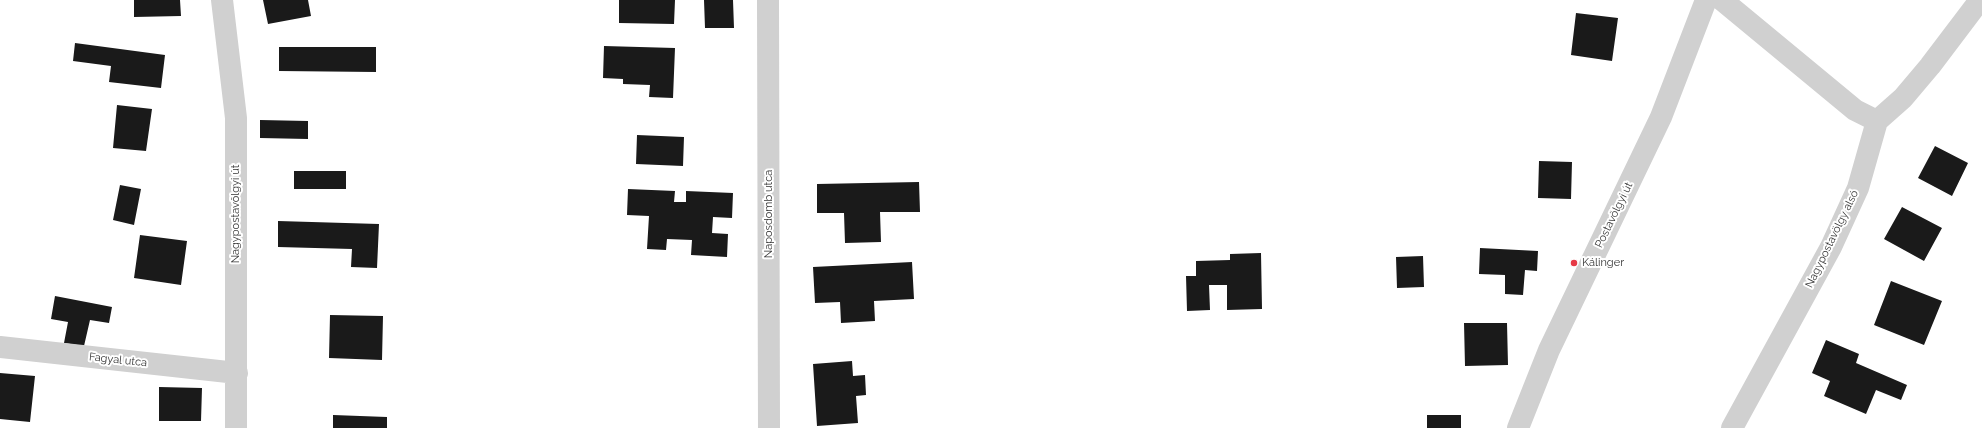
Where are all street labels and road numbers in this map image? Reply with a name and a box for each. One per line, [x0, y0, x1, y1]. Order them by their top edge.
street label: Nagypostavölgyi út [229, 165, 243, 263]
street label: Naposdomb utca [762, 170, 776, 258]
street label: Postavölgyi út [1592, 180, 1636, 250]
street label: Nagypostavölgy alsó [1803, 188, 1861, 290]
street label: Fagyal utca [88, 350, 148, 370]

